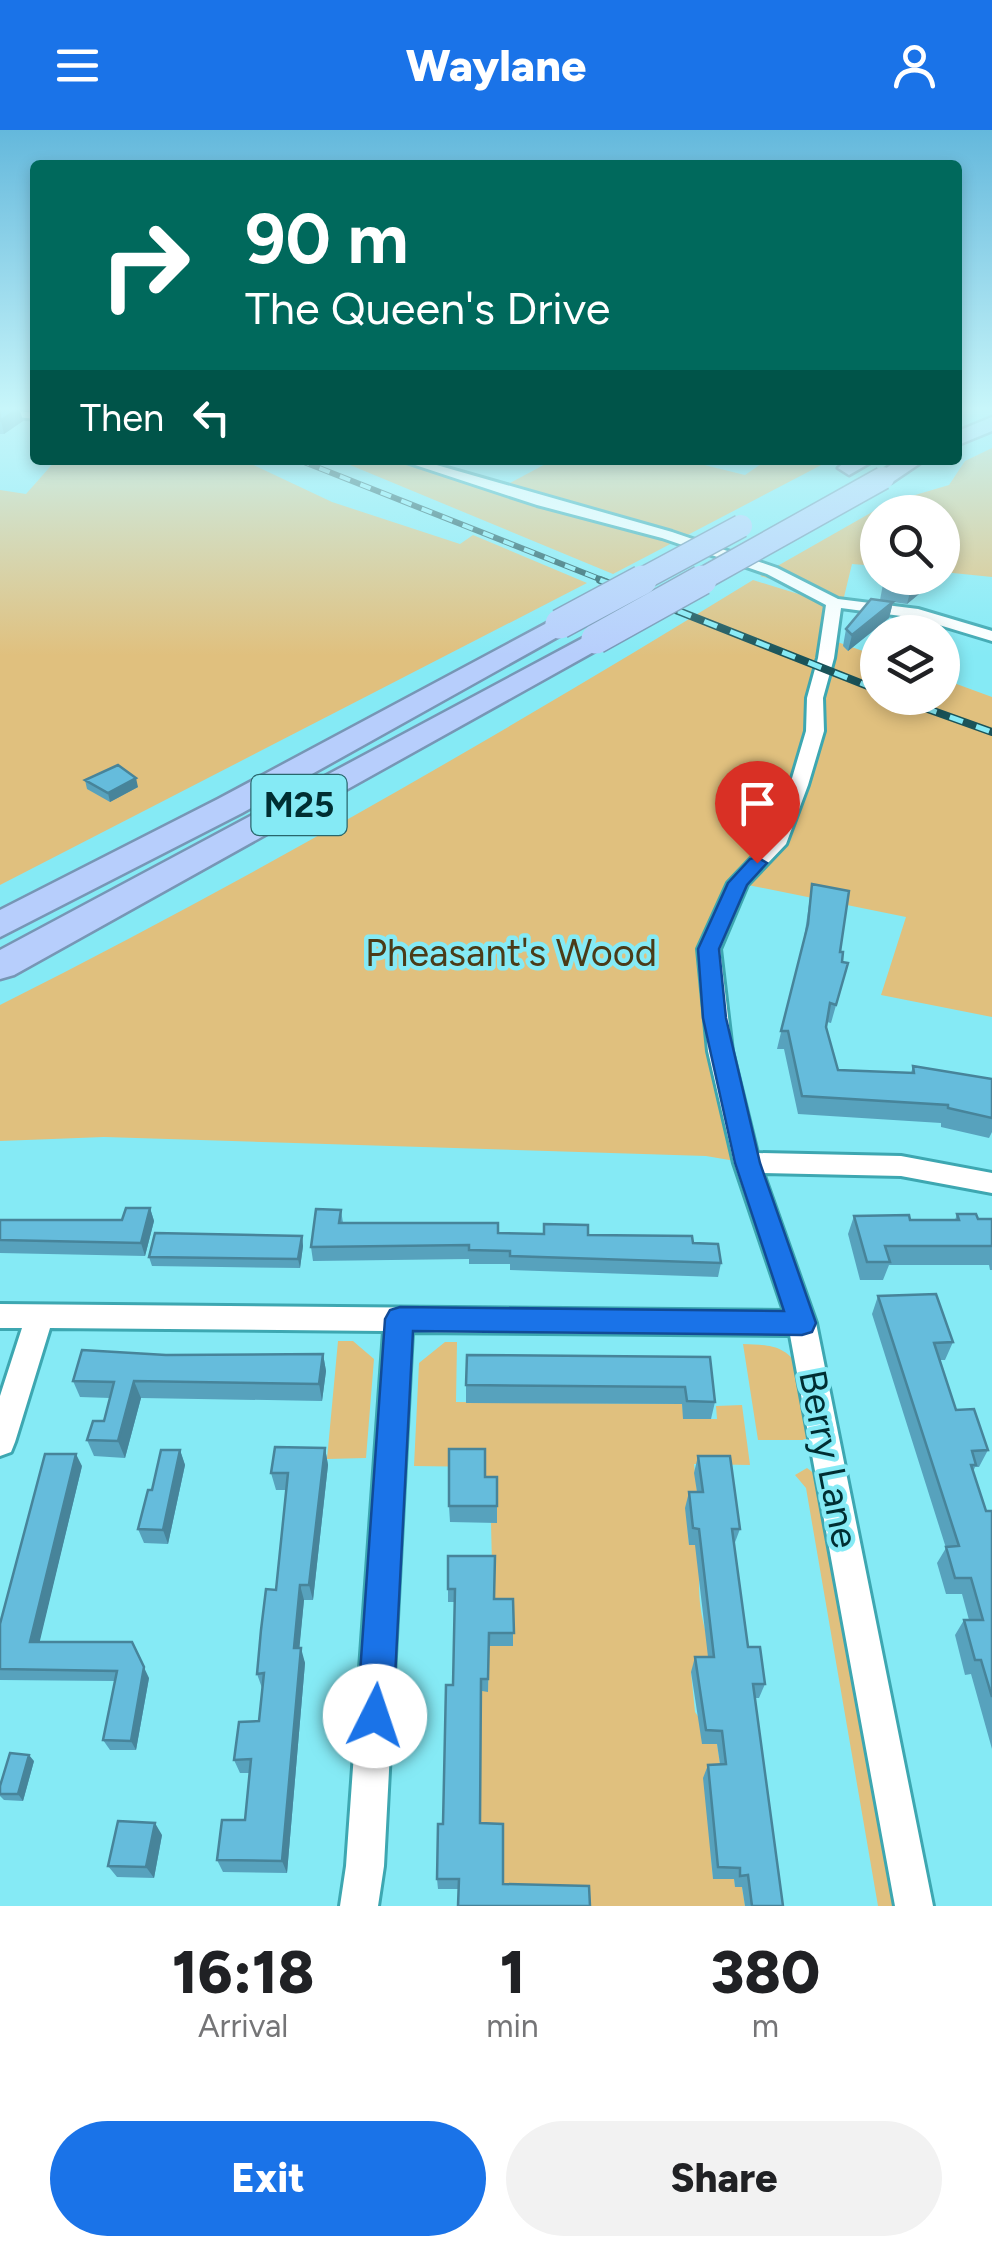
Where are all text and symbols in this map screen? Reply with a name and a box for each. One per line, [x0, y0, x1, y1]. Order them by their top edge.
icon: menu [50, 38, 105, 93]
text: Waylane [406, 38, 586, 92]
icon: person [887, 38, 942, 93]
text: 90 m [245, 196, 409, 281]
icon: right [80, 200, 210, 330]
text: The Queen's Drive [245, 281, 610, 335]
icon: left [184, 390, 239, 445]
text: Then [80, 395, 164, 441]
map controls [860, 495, 960, 715]
button: search [860, 495, 960, 595]
button: layers [860, 615, 960, 715]
pin [715, 761, 800, 864]
road number: M25 [252, 775, 346, 835]
icon: arrive [730, 776, 785, 831]
park label: Pheasant's Wood [365, 930, 657, 976]
street label: Berry Lane [789, 1366, 869, 1552]
position arrow [323, 1664, 427, 1768]
text: 16:18 [172, 1936, 314, 2008]
text: 1 [500, 1936, 525, 2008]
text: 380 [711, 1936, 820, 2008]
text: Arrival [198, 2007, 288, 2045]
text: min [486, 2007, 539, 2045]
text: m [752, 2007, 779, 2045]
button: Exit [50, 2121, 486, 2236]
button: Share [506, 2121, 942, 2236]

